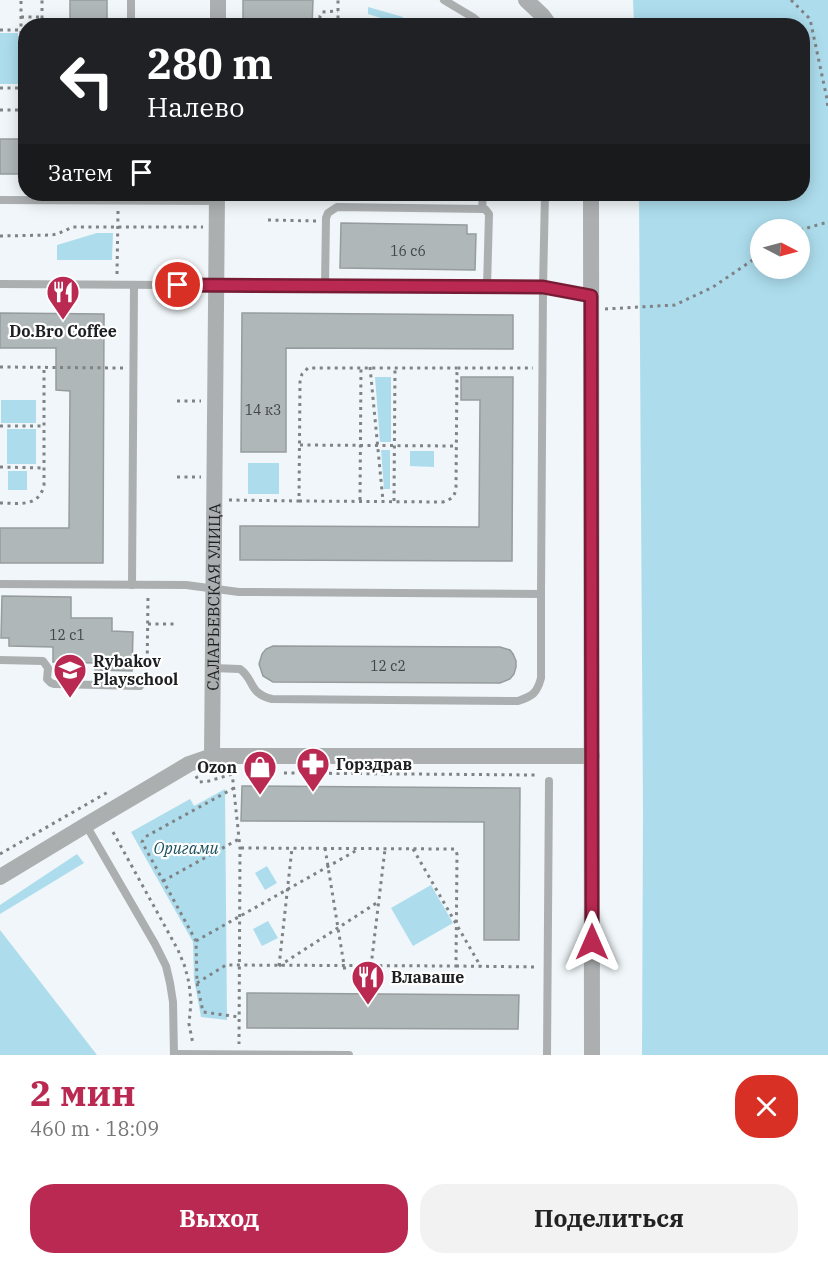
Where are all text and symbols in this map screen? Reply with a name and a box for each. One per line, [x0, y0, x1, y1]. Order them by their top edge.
text: 280 m [147, 36, 273, 91]
icon: left [48, 42, 126, 120]
text: Налево [147, 89, 244, 124]
icon: arrive [125, 156, 158, 189]
text: Затем [48, 158, 113, 187]
north arrow [750, 219, 810, 279]
map controls [750, 219, 810, 279]
house number: 16 с6 [390, 242, 426, 260]
pin [152, 259, 203, 310]
icon: arrive [161, 268, 194, 301]
restaurant icon: Do.Bro Coffee [45, 274, 81, 321]
place label: Do.Bro Coffee [9, 321, 117, 341]
house number: 14 к3 [245, 401, 281, 419]
street label: САЛАРЬЕВСКАЯ УЛИЦА [203, 503, 224, 691]
house number: 12 с1 [49, 626, 85, 644]
place label: Rybakov Playschool [93, 651, 178, 689]
school or university icon: Rybakov Playschool [52, 652, 88, 699]
house number: 12 с2 [370, 657, 406, 675]
pharmacy icon: Горздрав [295, 746, 331, 793]
shop icon: Ozon [242, 749, 278, 796]
place label: Горздрав [336, 754, 412, 774]
place label: Ozon [197, 757, 237, 777]
park label: Оригами [153, 838, 219, 858]
position arrow [560, 910, 624, 974]
restaurant icon: Влаваше [350, 959, 386, 1006]
place label: Влаваше [391, 967, 464, 987]
text: 2 мин [30, 1069, 136, 1116]
button: close [735, 1075, 798, 1138]
text: 460 m · 18:09 [30, 1115, 159, 1142]
button: Выход [30, 1184, 408, 1253]
button: Поделиться [420, 1184, 798, 1253]

